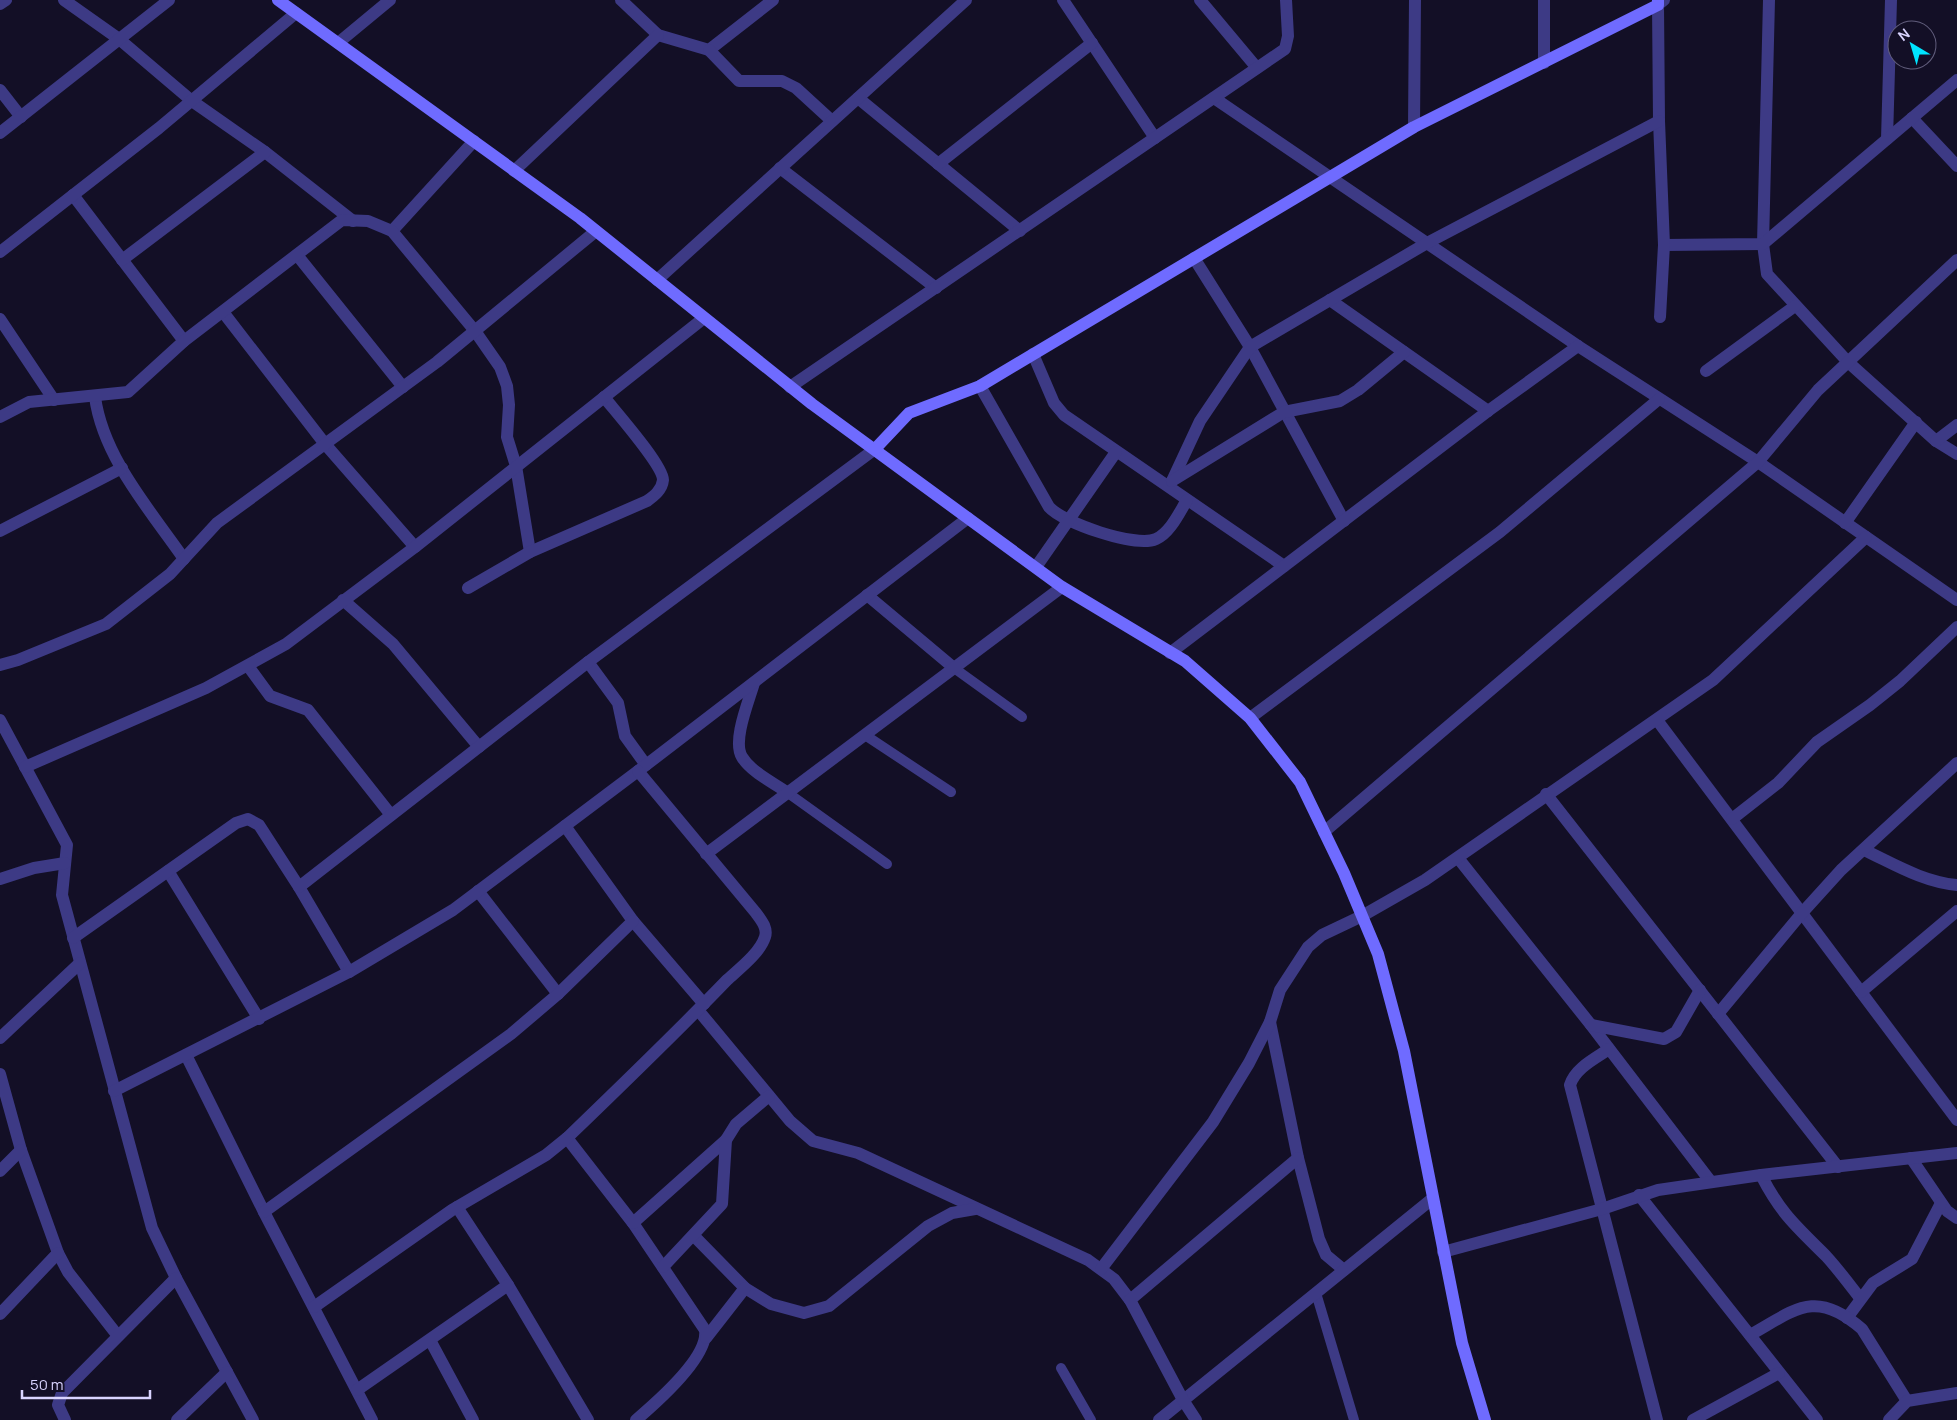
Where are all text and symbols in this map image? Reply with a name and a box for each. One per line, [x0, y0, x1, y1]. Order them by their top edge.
north arrow [1887, 20, 1937, 70]
text: N [1894, 24, 1914, 45]
scale bar [22, 1368, 150, 1400]
text: 50 m [30, 1374, 64, 1395]

